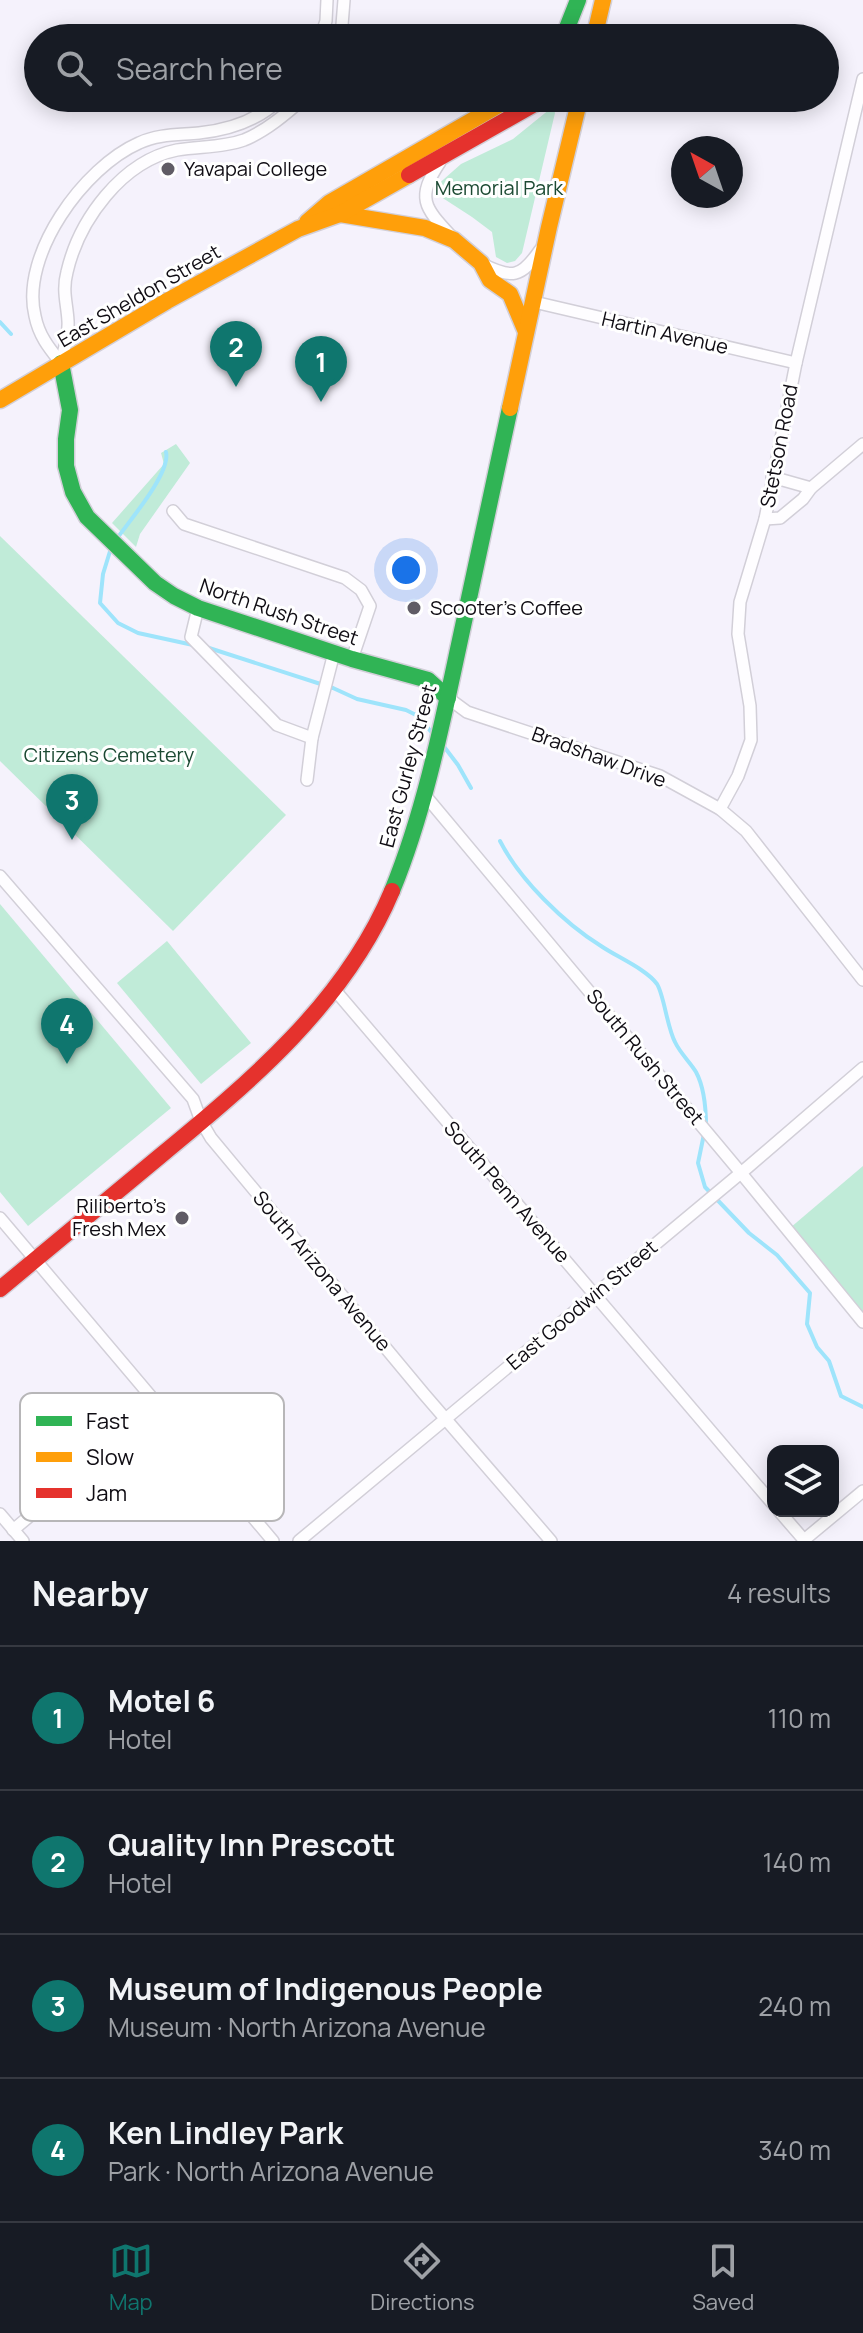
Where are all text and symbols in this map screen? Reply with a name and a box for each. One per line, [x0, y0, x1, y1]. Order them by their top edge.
search box [24, 24, 839, 112]
icon: search [52, 46, 96, 90]
text: Search here [116, 48, 283, 89]
north arrow [671, 136, 743, 208]
place label: Yavapai College [184, 155, 327, 182]
marker: Yavapai College [159, 160, 177, 178]
park label: Memorial Park [435, 174, 564, 201]
street label: East Sheldon Street [52, 238, 225, 353]
street label: Hartin Avenue [599, 305, 731, 360]
pin: 2 [210, 321, 262, 387]
pin: 1 [295, 336, 347, 402]
street label: Stetson Road [753, 382, 804, 510]
your location [386, 550, 426, 590]
street label: North Rush Street [196, 572, 362, 651]
place label: Scooter's Coffee [430, 594, 583, 621]
marker: Scooter's Coffee [405, 599, 423, 617]
street label: East Gurley Street [373, 681, 442, 850]
street label: Bradshaw Drive [528, 720, 670, 793]
park label: Citizens Cemetery [24, 741, 195, 768]
pin: 3 [46, 774, 98, 840]
street label: South Rush Street [581, 983, 710, 1130]
pin: 4 [41, 998, 93, 1064]
street label: South Penn Avenue [438, 1115, 576, 1268]
street label: South Arizona Avenue [247, 1185, 398, 1357]
place label: Riliberto’s Fresh Mex [72, 1192, 166, 1242]
marker: Riliberto’s Fresh Mex [173, 1209, 191, 1227]
street label: East Goodwin Street [501, 1233, 663, 1376]
legend [20, 1393, 284, 1521]
text: Fast [86, 1406, 129, 1436]
text: Slow [86, 1442, 134, 1472]
map controls [767, 1445, 839, 1517]
button: layers [767, 1445, 839, 1517]
text: Jam [86, 1478, 127, 1508]
text: Nearby [32, 1570, 148, 1616]
text: 4 results [727, 1575, 831, 1611]
text: Motel 6 [108, 1680, 215, 1721]
text: 1 [52, 1700, 64, 1736]
text: 110 m [768, 1700, 831, 1736]
text: Hotel [108, 1721, 172, 1757]
text: Quality Inn Prescott [108, 1824, 395, 1865]
text: 2 [50, 1844, 66, 1880]
text: 140 m [762, 1844, 831, 1880]
text: Hotel [108, 1865, 172, 1901]
text: Museum of Indigenous People [108, 1968, 543, 2009]
text: 3 [50, 1988, 66, 2024]
text: 240 m [758, 1988, 831, 2024]
text: Museum · North Arizona Avenue [108, 2009, 486, 2045]
text: Ken Lindley Park [108, 2112, 343, 2153]
text: 4 [50, 2132, 66, 2168]
text: 340 m [758, 2132, 831, 2168]
text: Park · North Arizona Avenue [108, 2153, 434, 2189]
tab: Map [109, 2239, 153, 2317]
tab: Directions [370, 2239, 475, 2317]
tab: Saved [692, 2239, 754, 2317]

